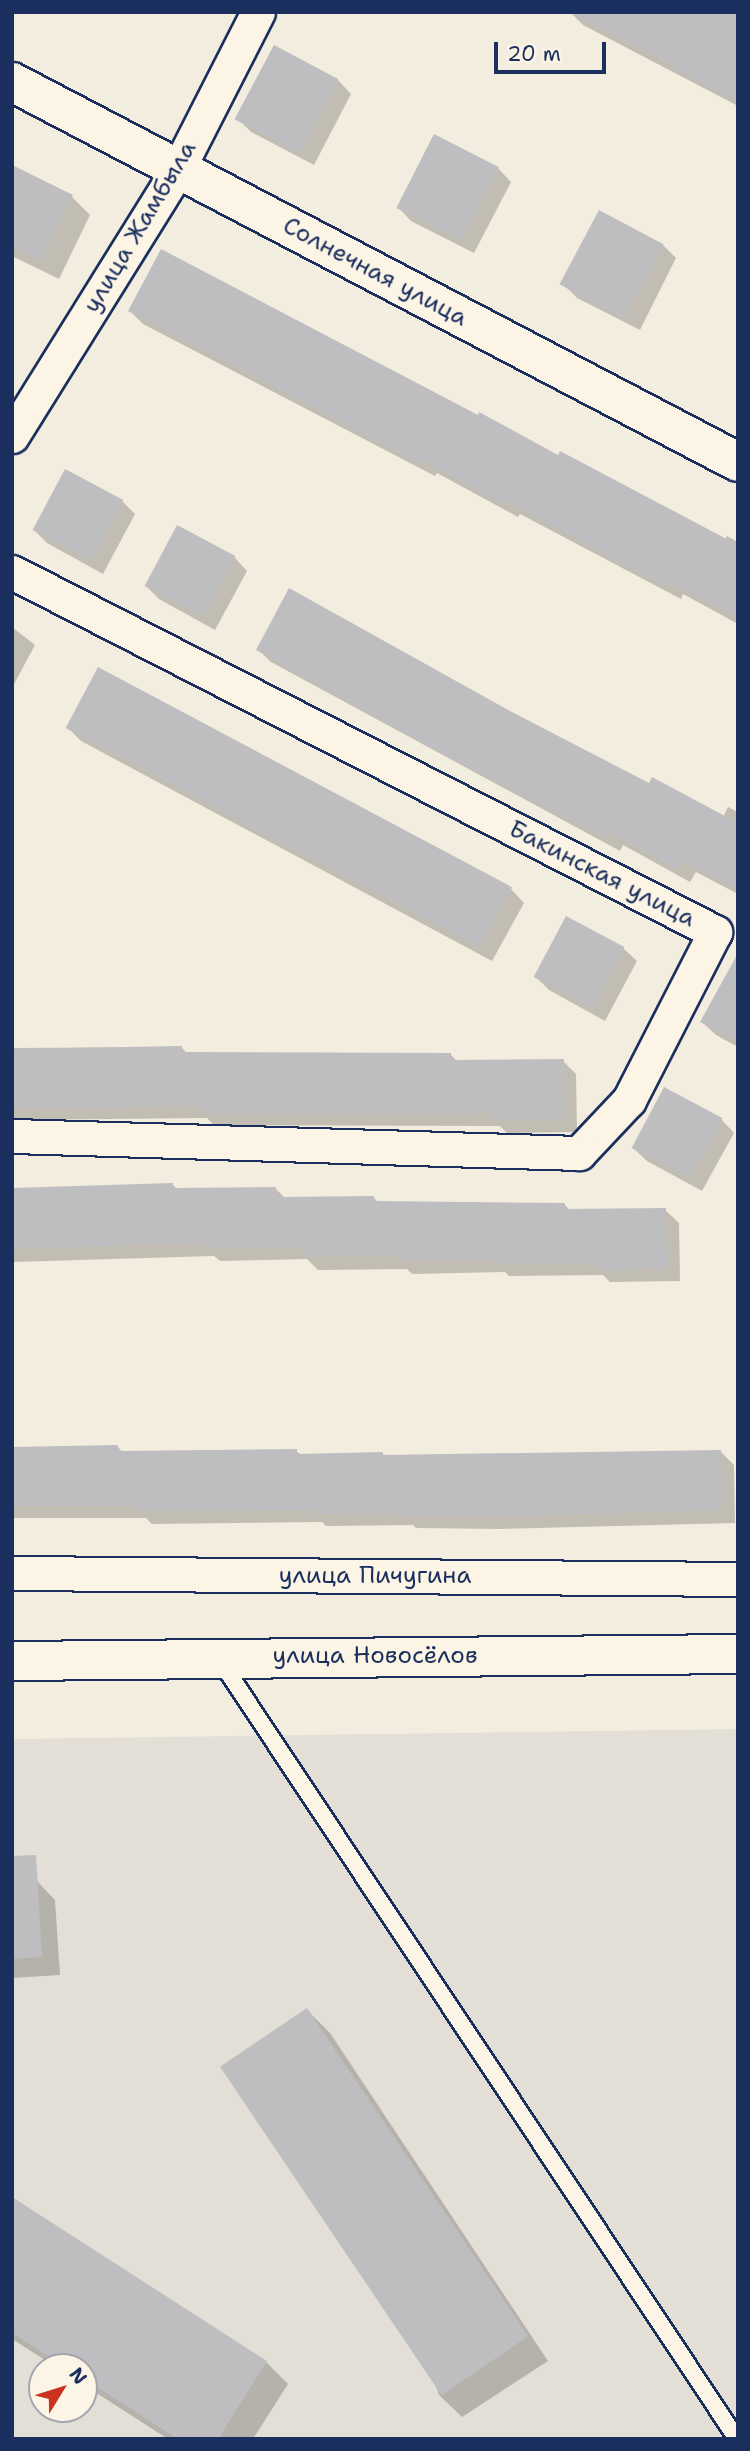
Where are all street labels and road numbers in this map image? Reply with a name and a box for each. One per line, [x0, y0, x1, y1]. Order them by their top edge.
street label: улица Жамбыла [77, 136, 203, 318]
street label: Солнечная улица [278, 211, 472, 333]
street label: Бакинская улица [504, 815, 700, 933]
street label: улица Пичугина [279, 1562, 471, 1590]
street label: улица Новосёлов [272, 1642, 478, 1670]

